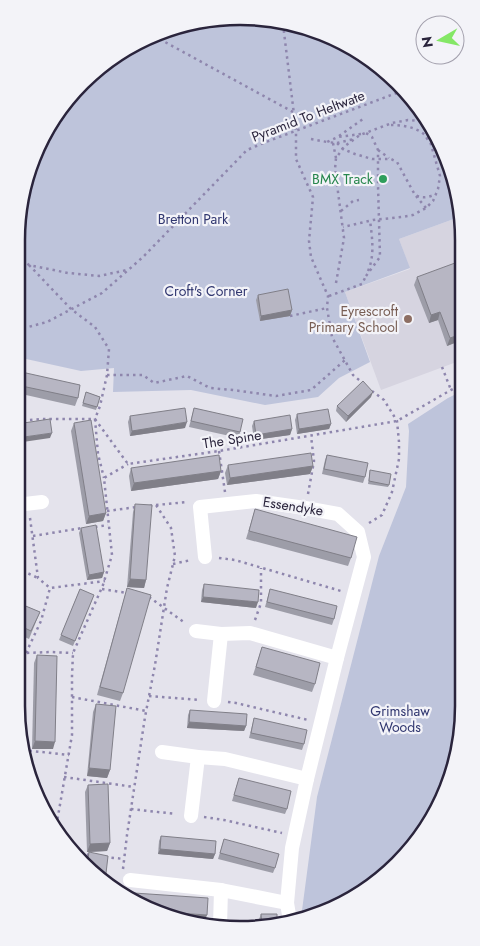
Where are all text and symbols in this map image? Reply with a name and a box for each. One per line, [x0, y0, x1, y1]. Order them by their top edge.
north arrow [415, 15, 465, 65]
text: N [416, 35, 438, 49]
street label: Pyramid To Heltwate [249, 85, 367, 147]
place label: BMX Track [312, 169, 374, 189]
marker: BMX Track [377, 173, 389, 185]
park label: Bretton Park [158, 209, 229, 229]
park label: Croft's Corner [164, 281, 248, 301]
place label: Eyrescroft Primary School [309, 301, 399, 337]
marker: Eyrescroft Primary School [402, 313, 414, 325]
street label: The Spine [201, 424, 263, 454]
street label: Essendyke [261, 491, 325, 521]
park label: Grimshaw Woods [370, 701, 430, 737]

